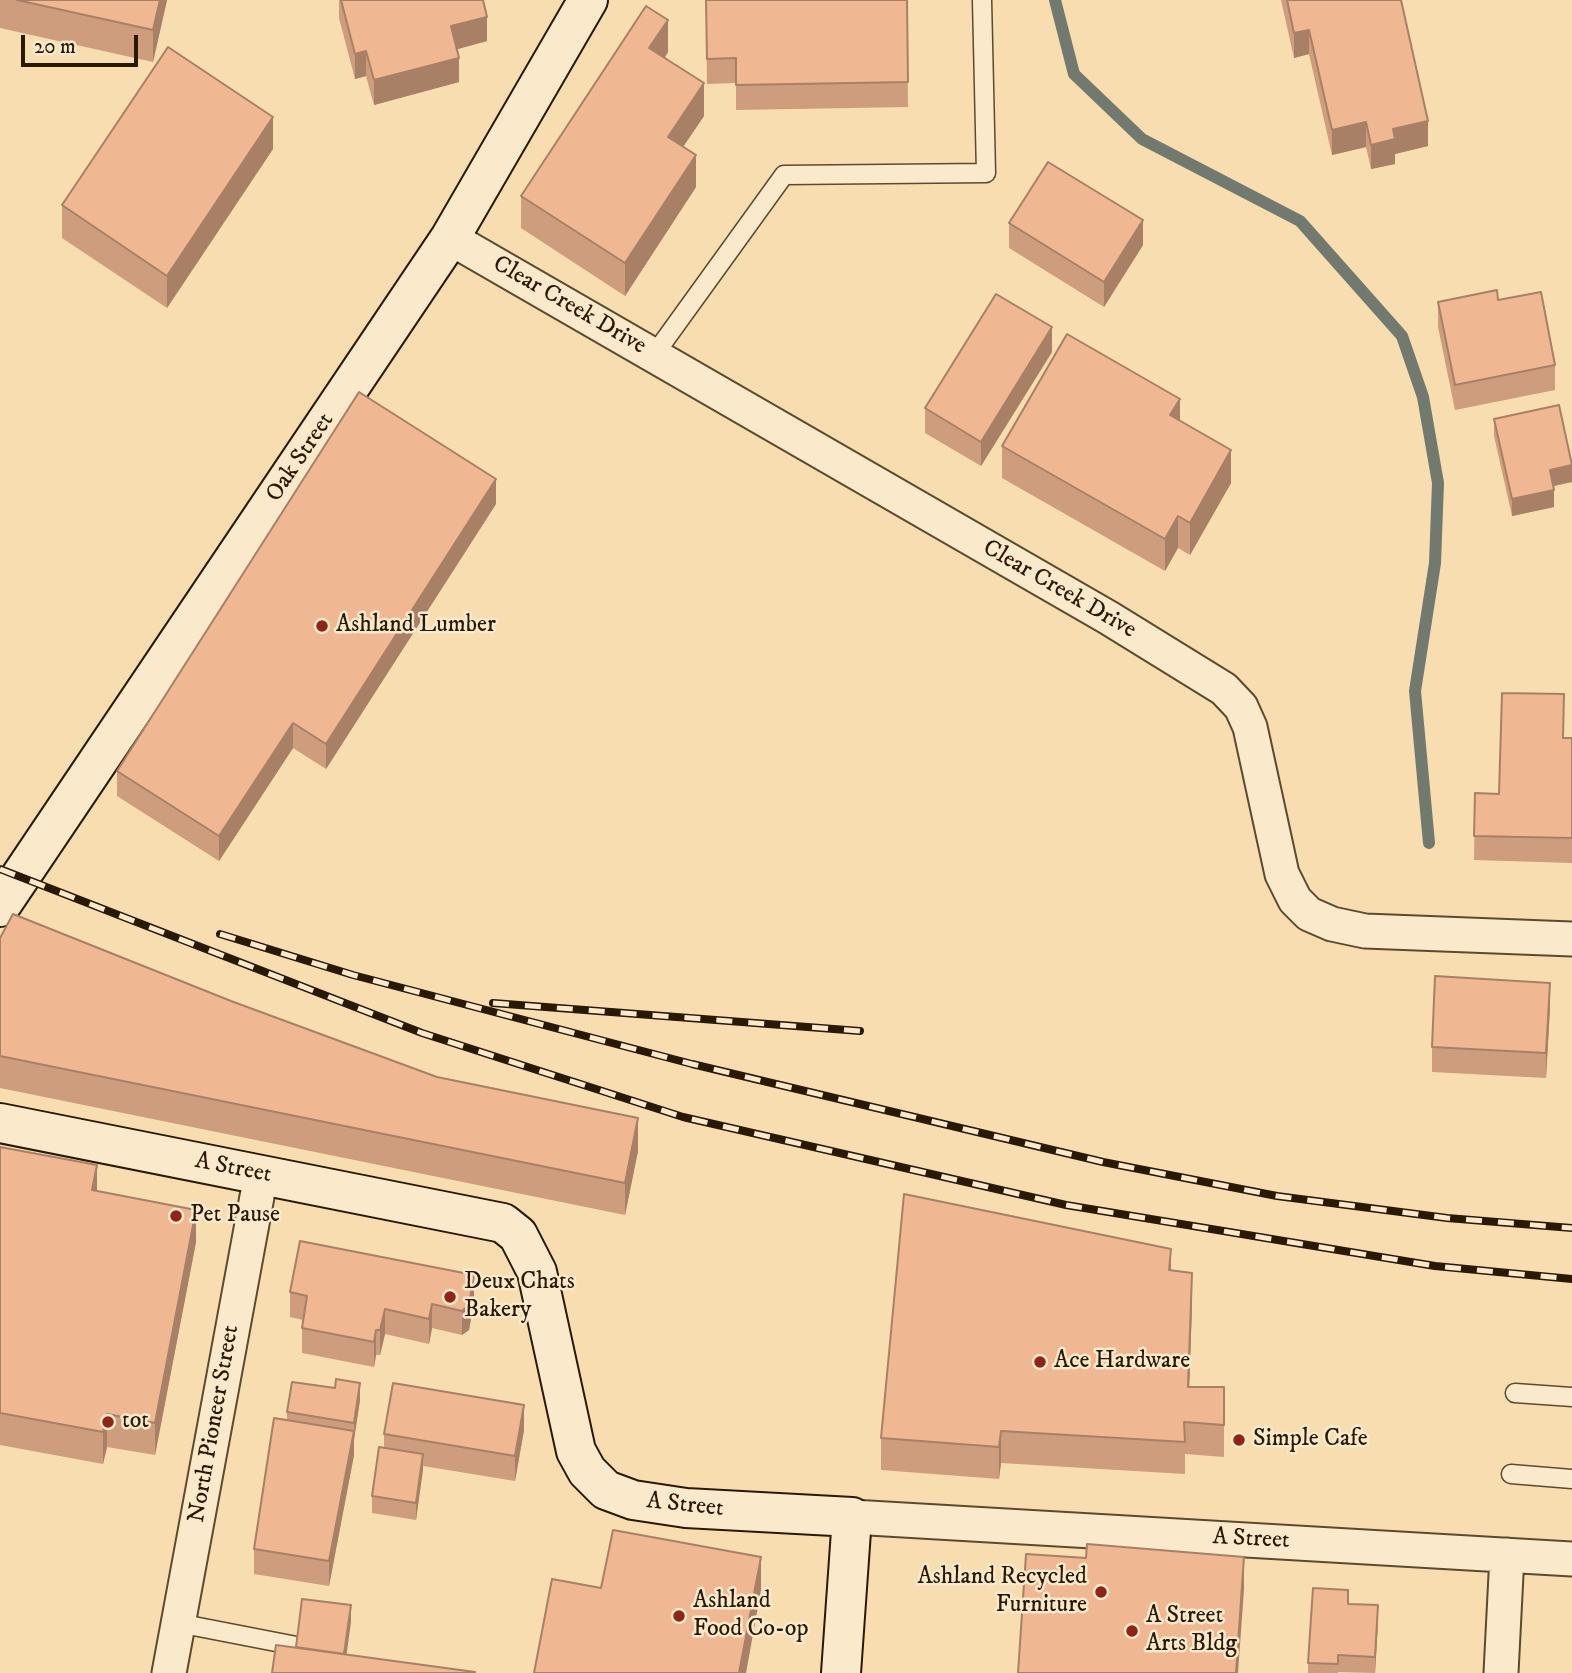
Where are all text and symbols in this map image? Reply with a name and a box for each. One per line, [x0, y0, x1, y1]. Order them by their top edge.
scale bar [24, 21, 142, 65]
text: 20 m [34, 34, 76, 60]
street label: Clear Creek Drive [487, 250, 651, 362]
street label: Oak Street [261, 408, 341, 508]
street label: Clear Creek Drive [977, 534, 1141, 646]
place label: Ashland Lumber [336, 612, 496, 640]
marker: Ashland Lumber [314, 618, 330, 634]
street label: A Street [192, 1148, 274, 1190]
place label: Pet Pause [190, 1202, 280, 1230]
marker: Pet Pause [168, 1208, 184, 1224]
place label: Deux Chats Bakery [464, 1269, 575, 1325]
marker: Deux Chats Bakery [442, 1289, 458, 1305]
street label: North Pioneer Street [183, 1323, 247, 1525]
place label: Ace Hardware [1054, 1348, 1190, 1376]
marker: Ace Hardware [1032, 1354, 1048, 1370]
place label: tot [122, 1408, 149, 1436]
marker: tot [100, 1414, 116, 1430]
place label: Simple Cafe [1253, 1426, 1368, 1454]
marker: Simple Cafe [1231, 1432, 1247, 1448]
street label: A Street [645, 1488, 725, 1524]
street label: A Street [1212, 1524, 1290, 1556]
place label: Ashland Recycled Furniture [917, 1564, 1087, 1620]
marker: Ashland Recycled Furniture [1093, 1584, 1109, 1600]
place label: Ashland Food Co-op [693, 1588, 808, 1644]
place label: A Street Arts Bldg [1146, 1603, 1237, 1659]
marker: Ashland Food Co-op [671, 1608, 687, 1624]
marker: A Street Arts Bldg [1124, 1623, 1140, 1639]

